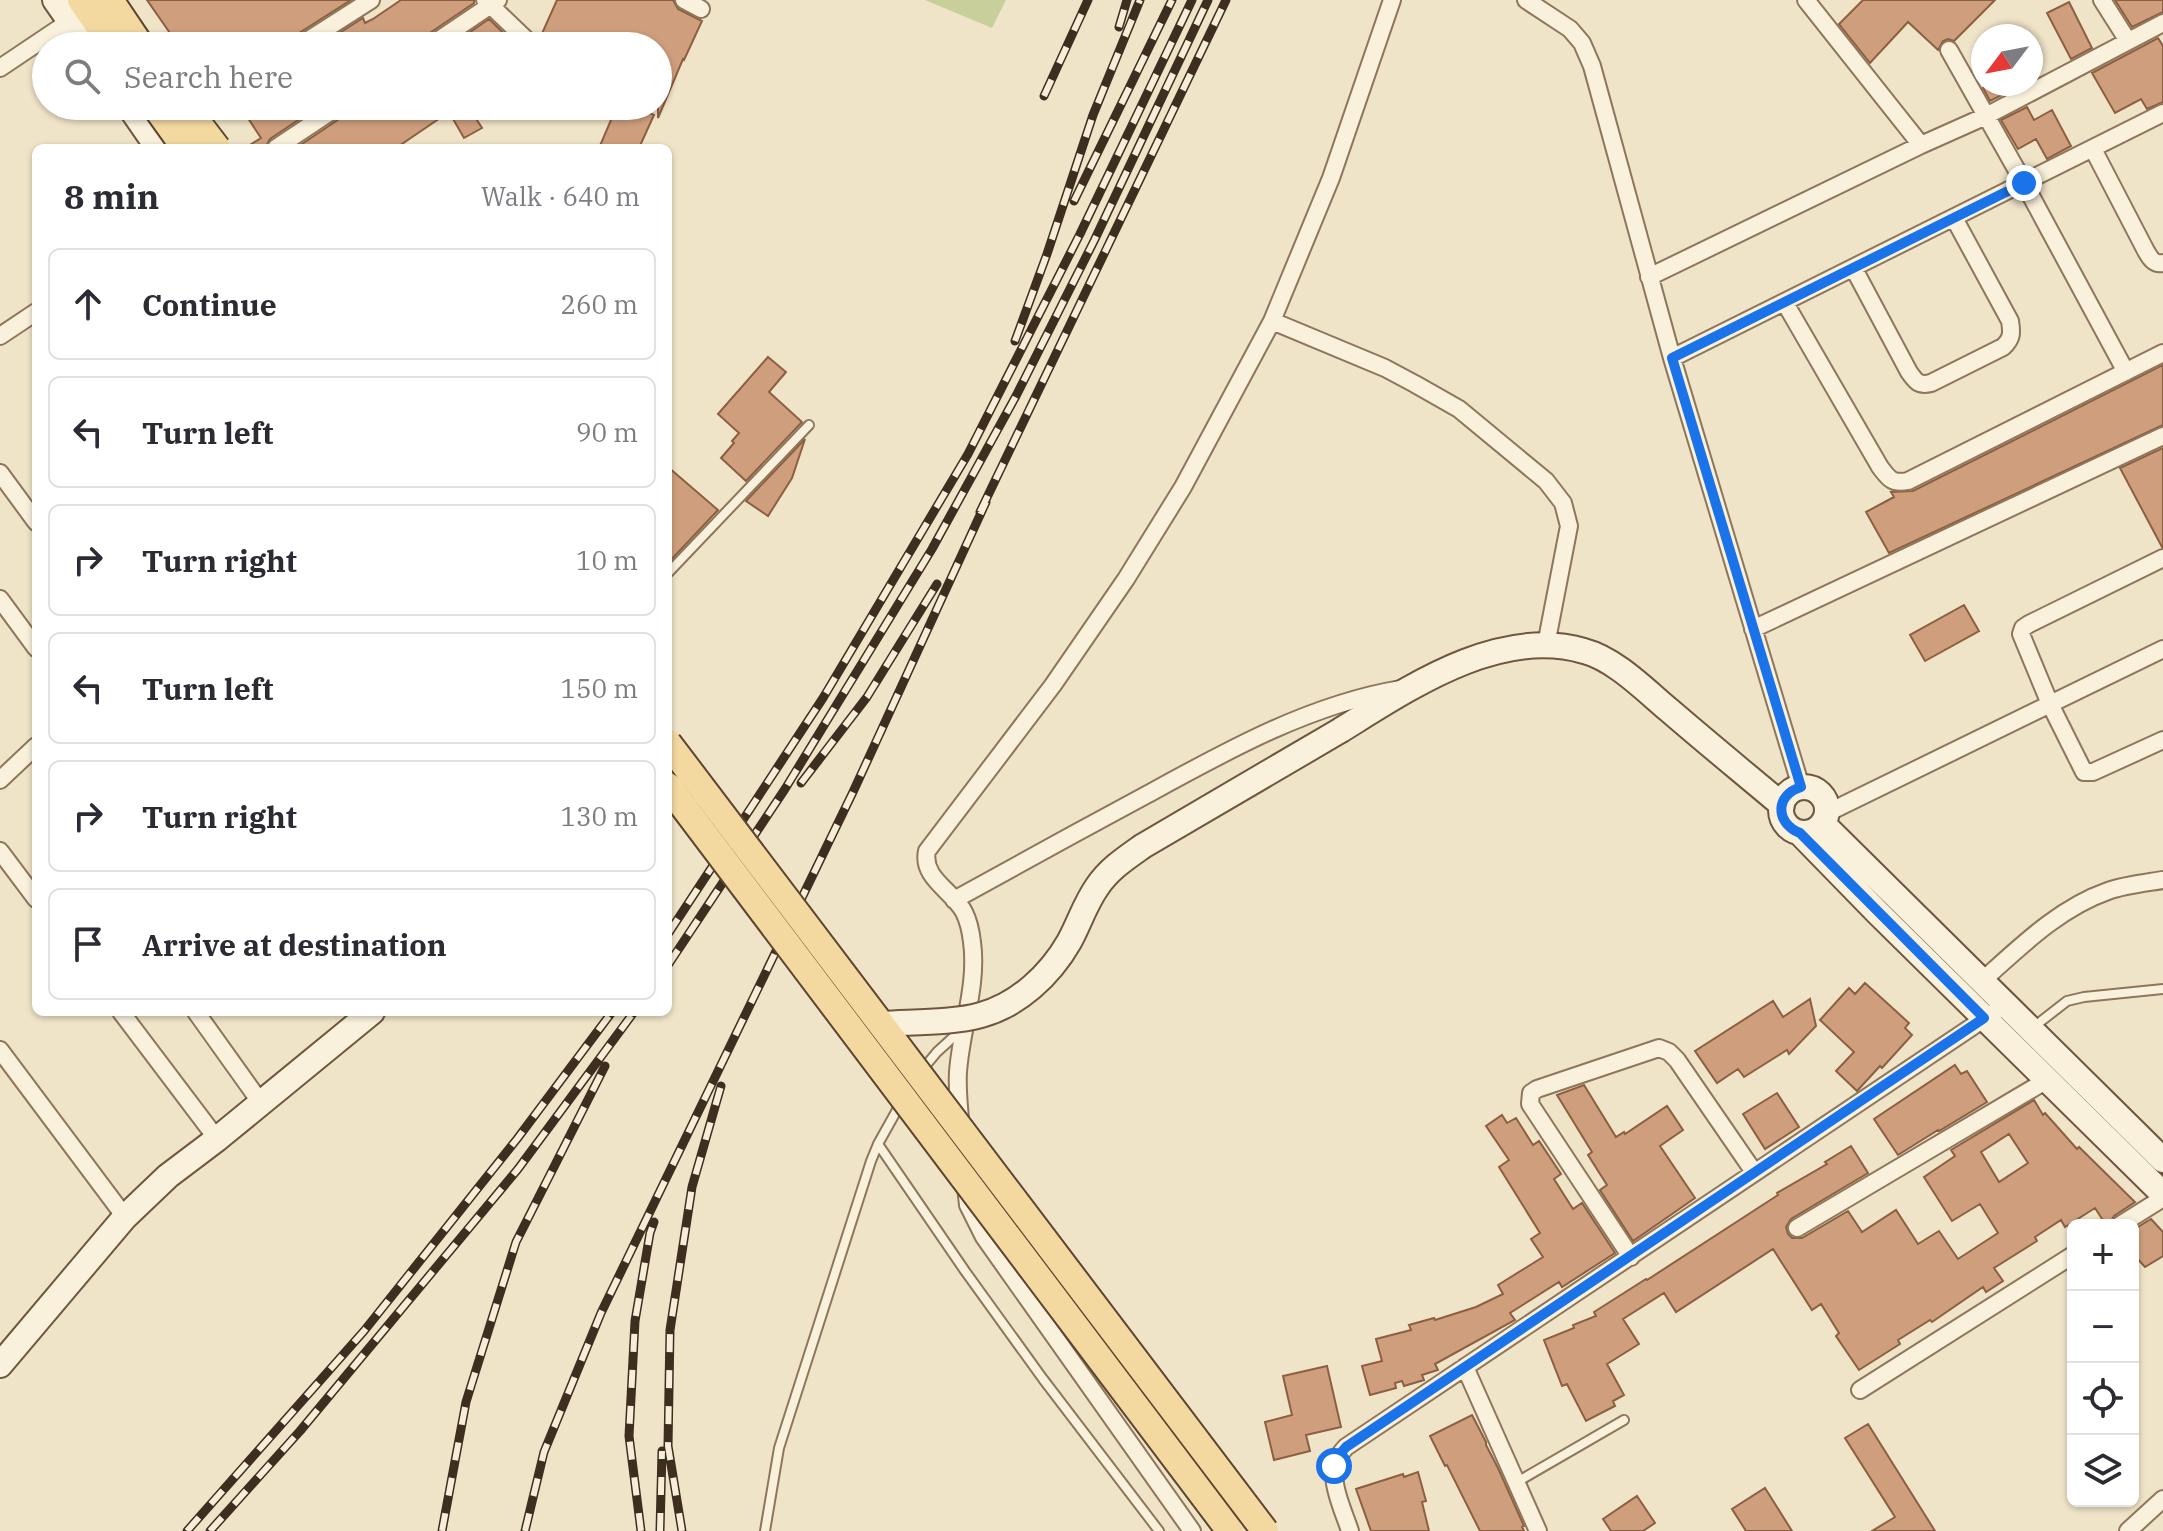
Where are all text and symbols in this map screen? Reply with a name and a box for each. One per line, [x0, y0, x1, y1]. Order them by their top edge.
north arrow [1971, 24, 2043, 96]
search box [32, 32, 672, 120]
icon: search [60, 54, 104, 98]
text: Search here [124, 57, 293, 96]
route end [2006, 165, 2042, 201]
text: 8 min [64, 174, 159, 218]
text: Walk · 640 m [481, 179, 640, 213]
icon: ahead [66, 282, 110, 326]
text: Continue [142, 285, 277, 324]
text: 260 m [560, 287, 638, 321]
icon: left [66, 410, 110, 454]
text: Turn left [142, 413, 274, 452]
text: 90 m [576, 415, 638, 449]
icon: right [66, 538, 110, 582]
text: Turn right [142, 541, 297, 580]
text: 10 m [576, 543, 638, 577]
icon: left [66, 666, 110, 710]
text: Turn left [142, 669, 274, 708]
text: 150 m [560, 671, 638, 705]
icon: right [66, 794, 110, 838]
text: Turn right [142, 797, 297, 836]
text: 130 m [560, 799, 638, 833]
icon: arrive [66, 922, 110, 966]
text: Arrive at destination [142, 925, 447, 964]
map controls [2067, 1219, 2139, 1507]
button: + [2067, 1219, 2139, 1291]
button: − [2067, 1291, 2139, 1363]
button: locate [2067, 1363, 2139, 1435]
button: layers [2067, 1435, 2139, 1507]
route start [1316, 1448, 1352, 1484]

